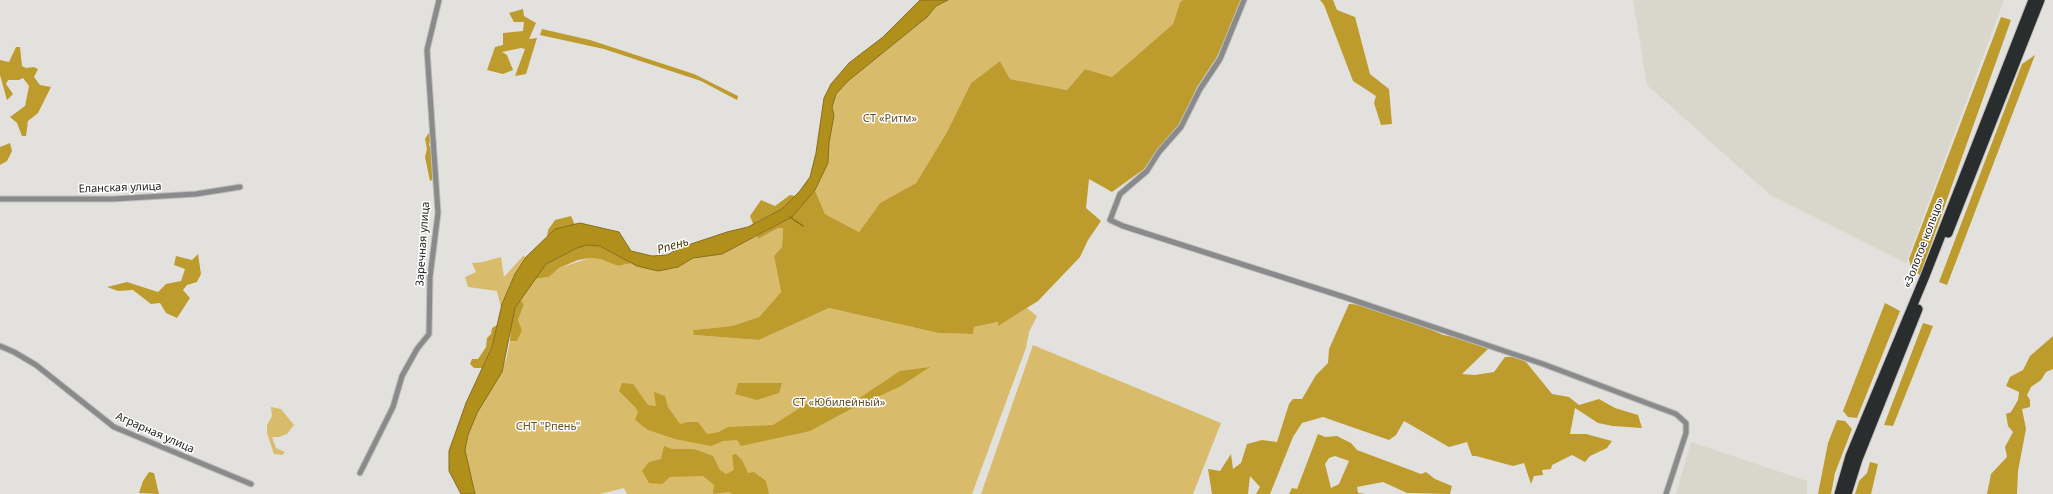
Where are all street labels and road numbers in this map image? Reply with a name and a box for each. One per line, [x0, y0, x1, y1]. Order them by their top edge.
street label: Еланская улица [78, 180, 162, 196]
street label: «Золотое кольцо» [1901, 196, 1947, 290]
street label: Заречная улица [413, 201, 433, 287]
street label: Аграрная улица [114, 410, 196, 456]

